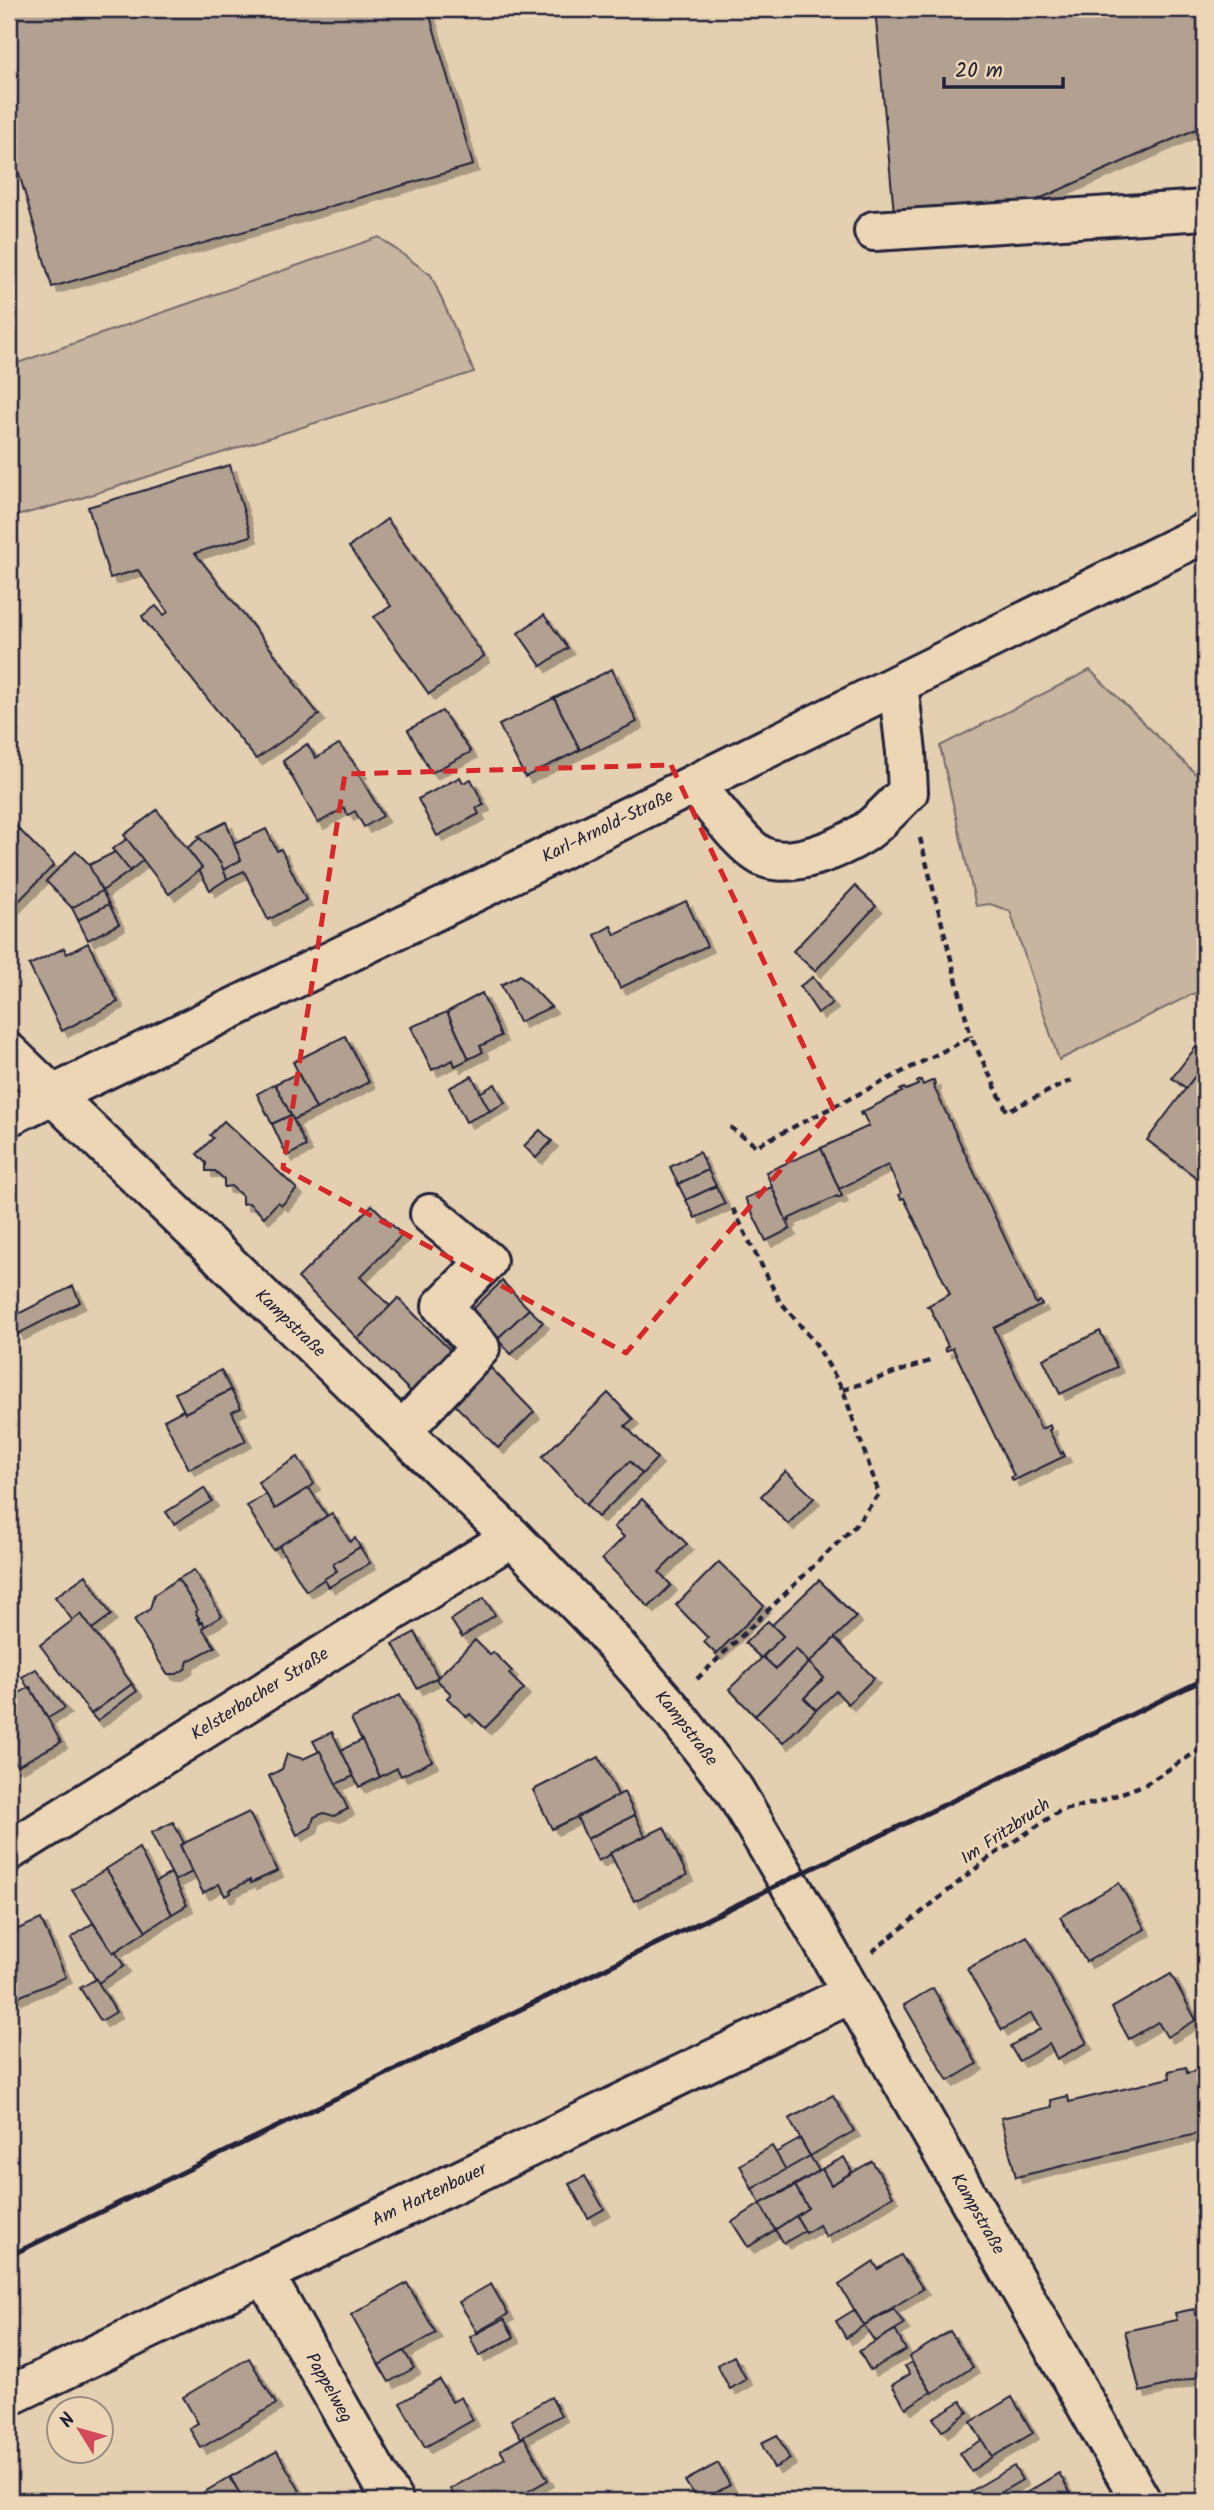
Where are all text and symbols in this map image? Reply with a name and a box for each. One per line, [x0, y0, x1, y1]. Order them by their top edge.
scale bar [944, 46, 1064, 90]
text: 20 m [955, 55, 1003, 88]
street label: Karl-Arnold-Straße [537, 782, 679, 871]
street label: Kampstraße [248, 1282, 332, 1365]
street label: Kelsterbacher Straße [185, 1640, 335, 1748]
street label: Kampstraße [647, 1684, 725, 1773]
street label: Im Fritzbruch [955, 1791, 1057, 1873]
street label: Am Hartenbauer [367, 2155, 493, 2235]
street label: Kampstraße [943, 2168, 1012, 2260]
street label: Pappelweg [297, 2347, 360, 2428]
north arrow [46, 2394, 116, 2464]
text: N [52, 2407, 84, 2435]

